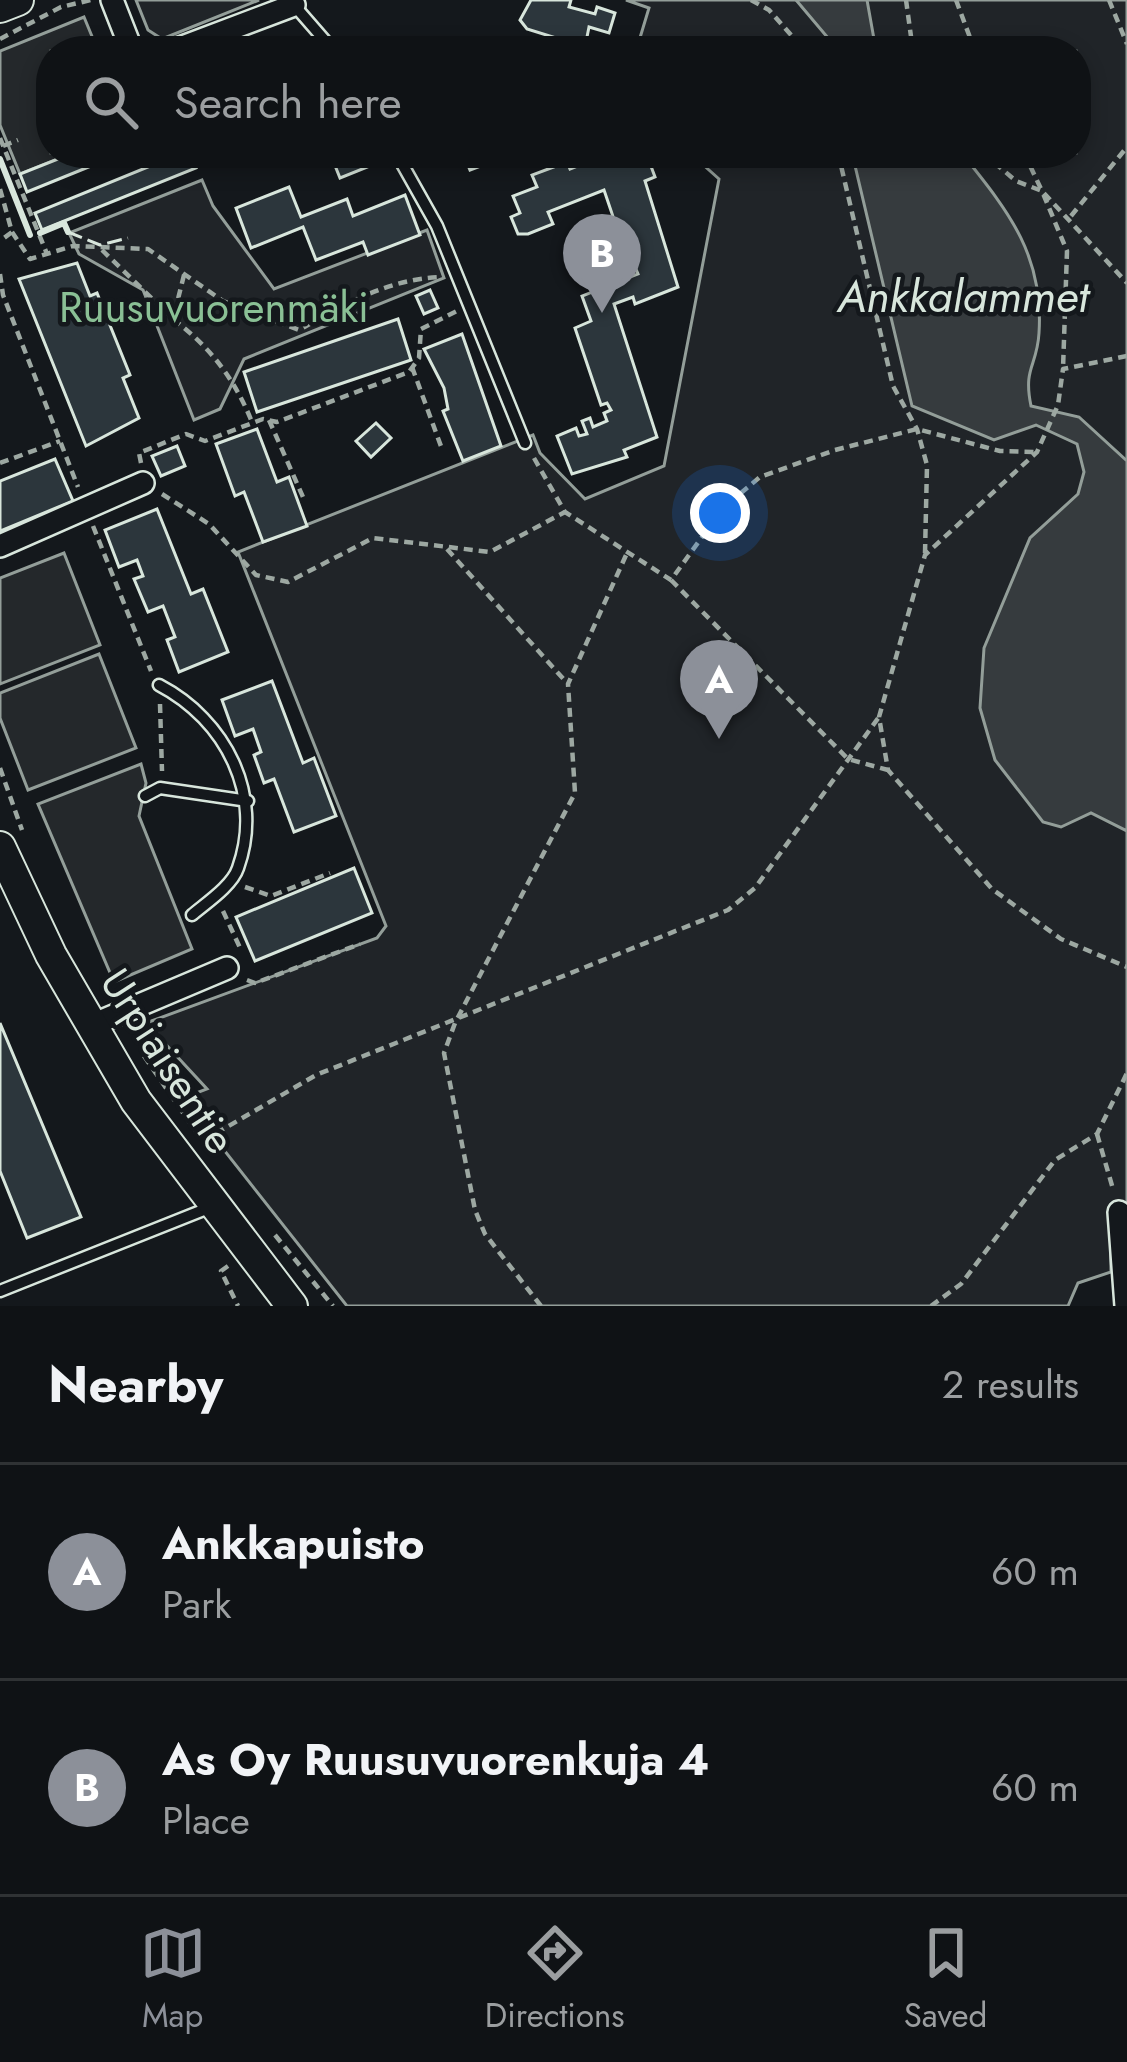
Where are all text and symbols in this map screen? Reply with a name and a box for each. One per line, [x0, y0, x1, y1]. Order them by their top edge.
search box [36, 36, 1091, 168]
icon: search [78, 69, 144, 135]
text: Search here [174, 70, 402, 135]
pin: B [563, 214, 641, 313]
water label: Ankkalammet [835, 264, 1091, 329]
park label: Ruusuvuorenmäki [59, 277, 369, 338]
your location [690, 483, 750, 543]
pin: A [680, 640, 758, 739]
street label: Urpiaisentie [85, 956, 251, 1166]
text: Nearby [48, 1347, 223, 1421]
text: 2 results [942, 1356, 1079, 1413]
text: Ankkapuisto [162, 1511, 425, 1576]
text: A [73, 1543, 101, 1600]
text: 60 m [991, 1543, 1079, 1600]
text: Park [162, 1576, 232, 1633]
text: As Oy Ruusuvuorenkuja 4 [162, 1727, 709, 1792]
text: B [74, 1759, 100, 1816]
text: 60 m [991, 1759, 1079, 1816]
text: Place [162, 1792, 250, 1849]
tab: Map [140, 1920, 206, 2039]
tab: Directions [485, 1920, 625, 2039]
tab: Saved [904, 1920, 987, 2039]

